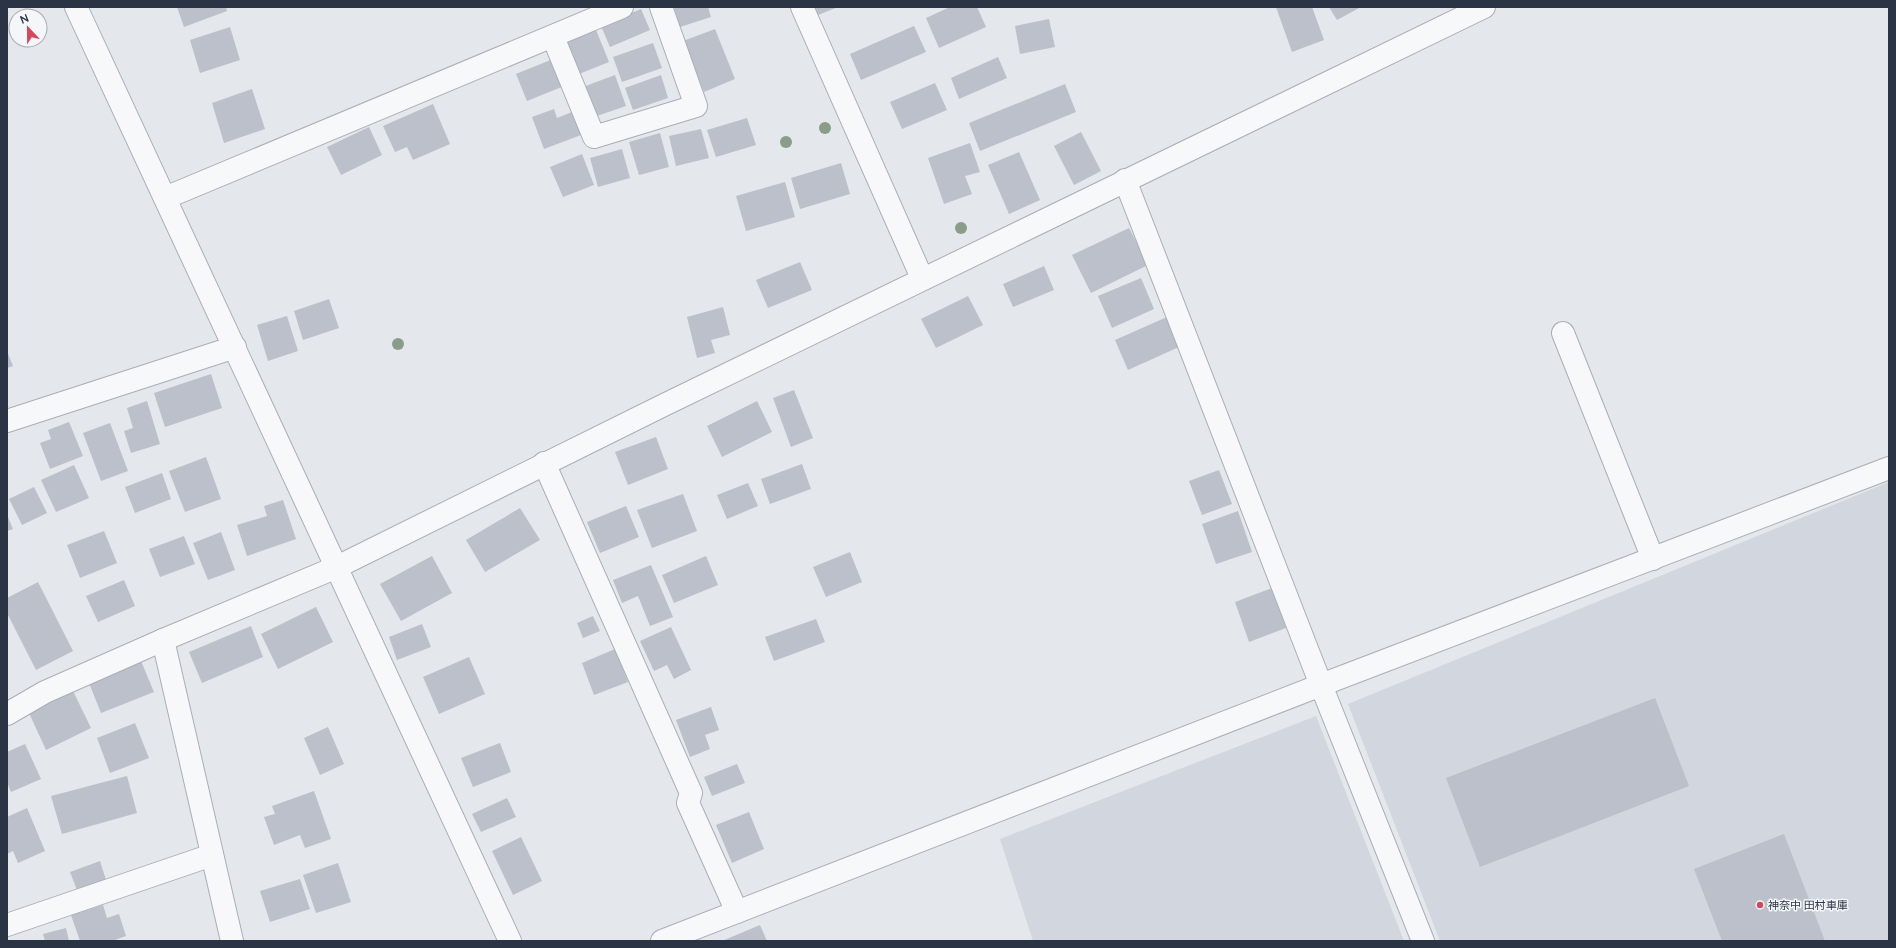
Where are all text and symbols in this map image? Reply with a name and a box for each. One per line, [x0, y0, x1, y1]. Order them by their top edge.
north arrow [8, 8, 48, 48]
text: N [18, 11, 31, 28]
place label: 神奈中 田村車庫 [1768, 898, 1848, 913]
marker: 神奈中 田村車庫 [1755, 900, 1765, 910]

